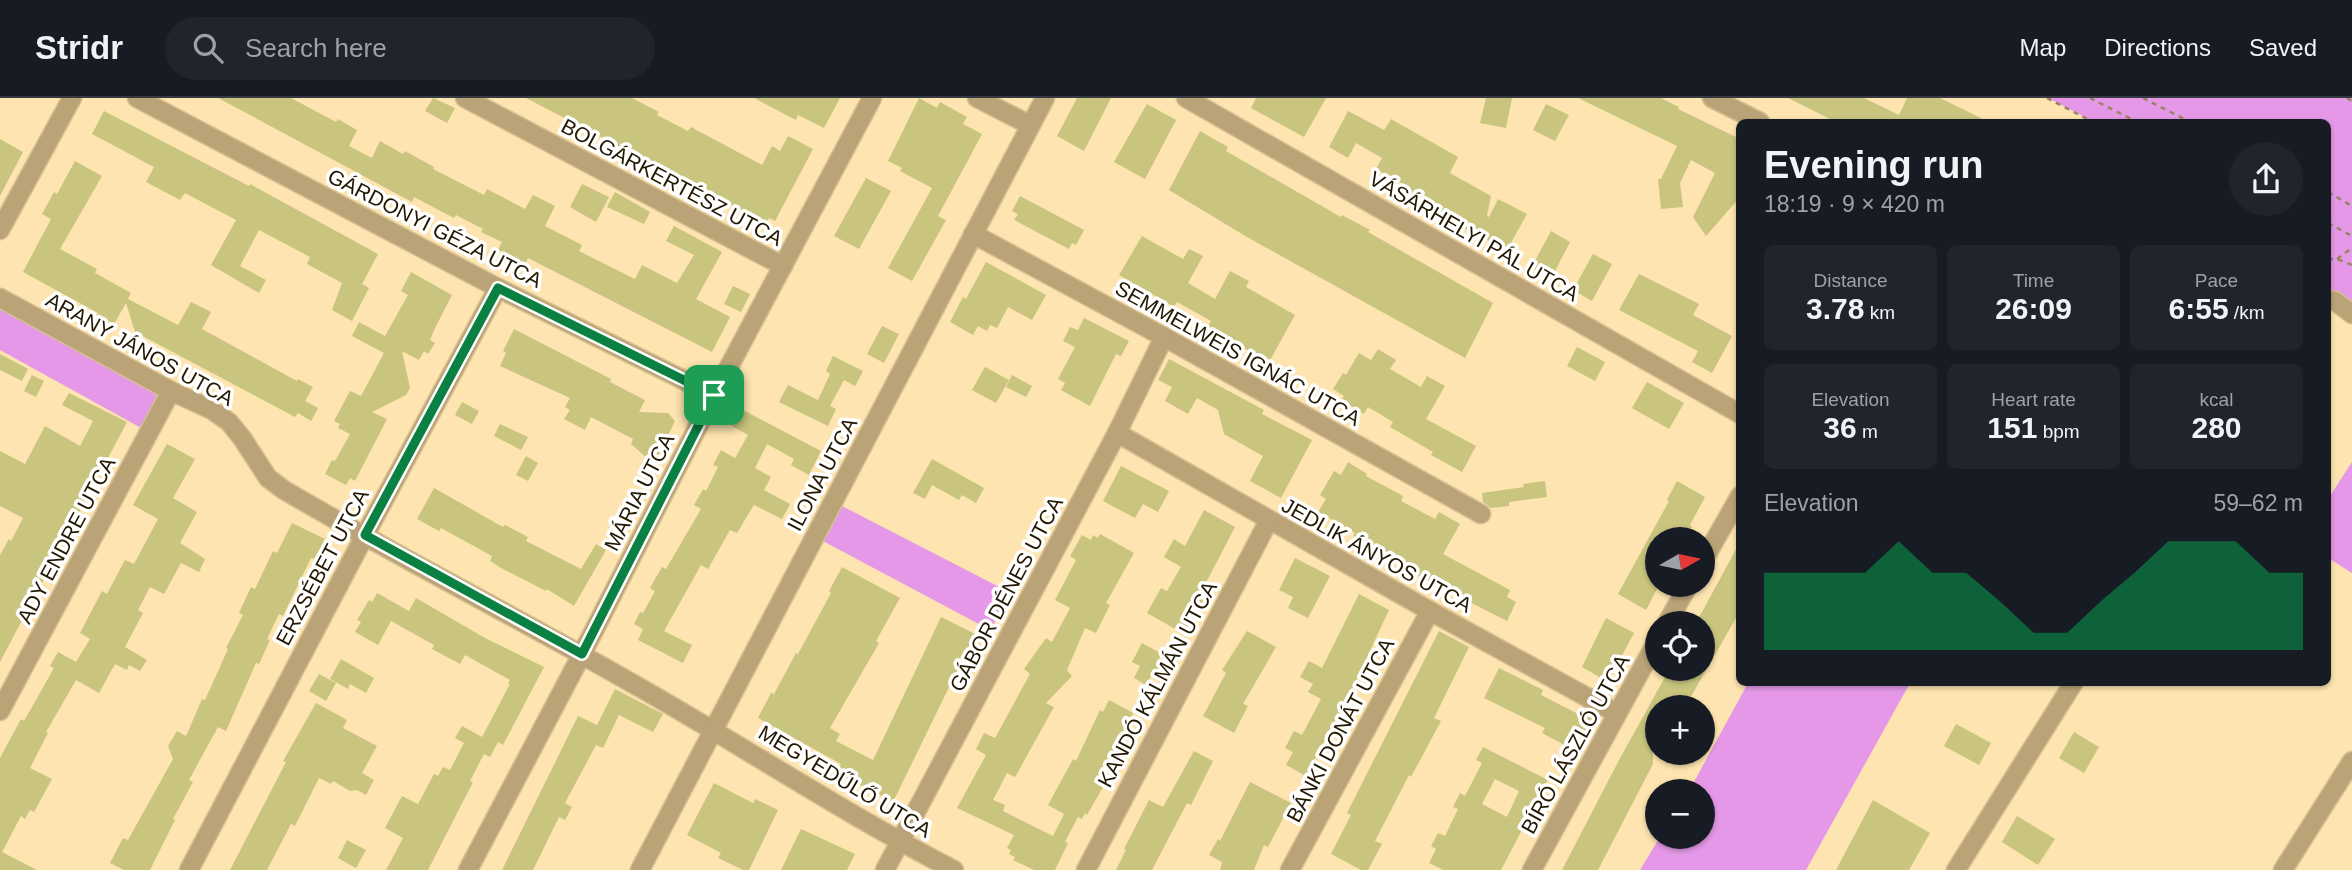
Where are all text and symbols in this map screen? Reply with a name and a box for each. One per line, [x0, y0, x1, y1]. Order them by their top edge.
search box [165, 17, 655, 80]
text: Stridr [35, 29, 123, 66]
icon: search [189, 29, 227, 67]
text: Search here [245, 33, 387, 63]
text: Map [2020, 34, 2066, 61]
text: Directions [2104, 34, 2211, 61]
text: Saved [2249, 34, 2317, 61]
street label: BOLGÁRKERTÉSZ UTCA [558, 114, 786, 250]
button: share [2229, 142, 2303, 216]
text: Evening run [1764, 144, 1984, 186]
street label: GÁRDONYI GÉZA UTCA [324, 164, 546, 292]
street label: VÁSÁRHELYI PÁL UTCA [1365, 167, 1583, 305]
text: 18:19 · 9 × 420 m [1764, 191, 1945, 217]
text: Distance [1814, 270, 1887, 291]
text: Time [2013, 270, 2054, 291]
text: Pace [2195, 270, 2238, 291]
street label: SEMMELWEIS IGNÁC UTCA [1112, 276, 1364, 430]
street label: ARANY JÁNOS UTCA [42, 288, 238, 410]
text: 3.78 [1806, 292, 1864, 325]
text: 26:09 [1995, 292, 2072, 325]
text: 6:55 [2169, 292, 2229, 325]
text: km [1864, 302, 1895, 323]
text: /km [2229, 302, 2264, 323]
pin [684, 365, 744, 425]
icon: arrive [695, 376, 733, 414]
text: Elevation [1811, 389, 1890, 410]
text: Heart rate [1991, 389, 2076, 410]
text: kcal [2200, 389, 2233, 410]
text: 36 [1823, 411, 1857, 444]
text: 151 [1987, 411, 2037, 444]
text: 280 [2191, 411, 2242, 444]
street label: ILONA UTCA [783, 413, 861, 535]
text: m [1857, 421, 1878, 442]
text: bpm [2037, 421, 2080, 442]
street label: MÁRIA UTCA [600, 430, 678, 554]
street label: ADY ENDRE UTCA [12, 453, 120, 627]
street label: ERZSÉBET UTCA [271, 485, 373, 649]
text: Elevation [1764, 490, 1859, 516]
text: 59–62 m [2213, 490, 2303, 516]
street label: GÁBOR DÉNES UTCA [945, 493, 1067, 695]
street label: JEDLIK ÁNYOS UTCA [1278, 493, 1476, 617]
north arrow [1645, 527, 1715, 597]
map controls [1645, 527, 1715, 849]
street label: KANDÓ KÁLMÁN UTCA [1093, 577, 1221, 791]
button: locate [1645, 611, 1715, 681]
street label: BÁNKI DONÁT UTCA [1282, 634, 1398, 826]
street label: BÍRÓ LÁSZLÓ UTCA [1516, 651, 1634, 837]
button: + [1645, 695, 1715, 765]
street label: MEGYEDŰLŐ UTCA [755, 720, 935, 842]
button: − [1645, 779, 1715, 849]

